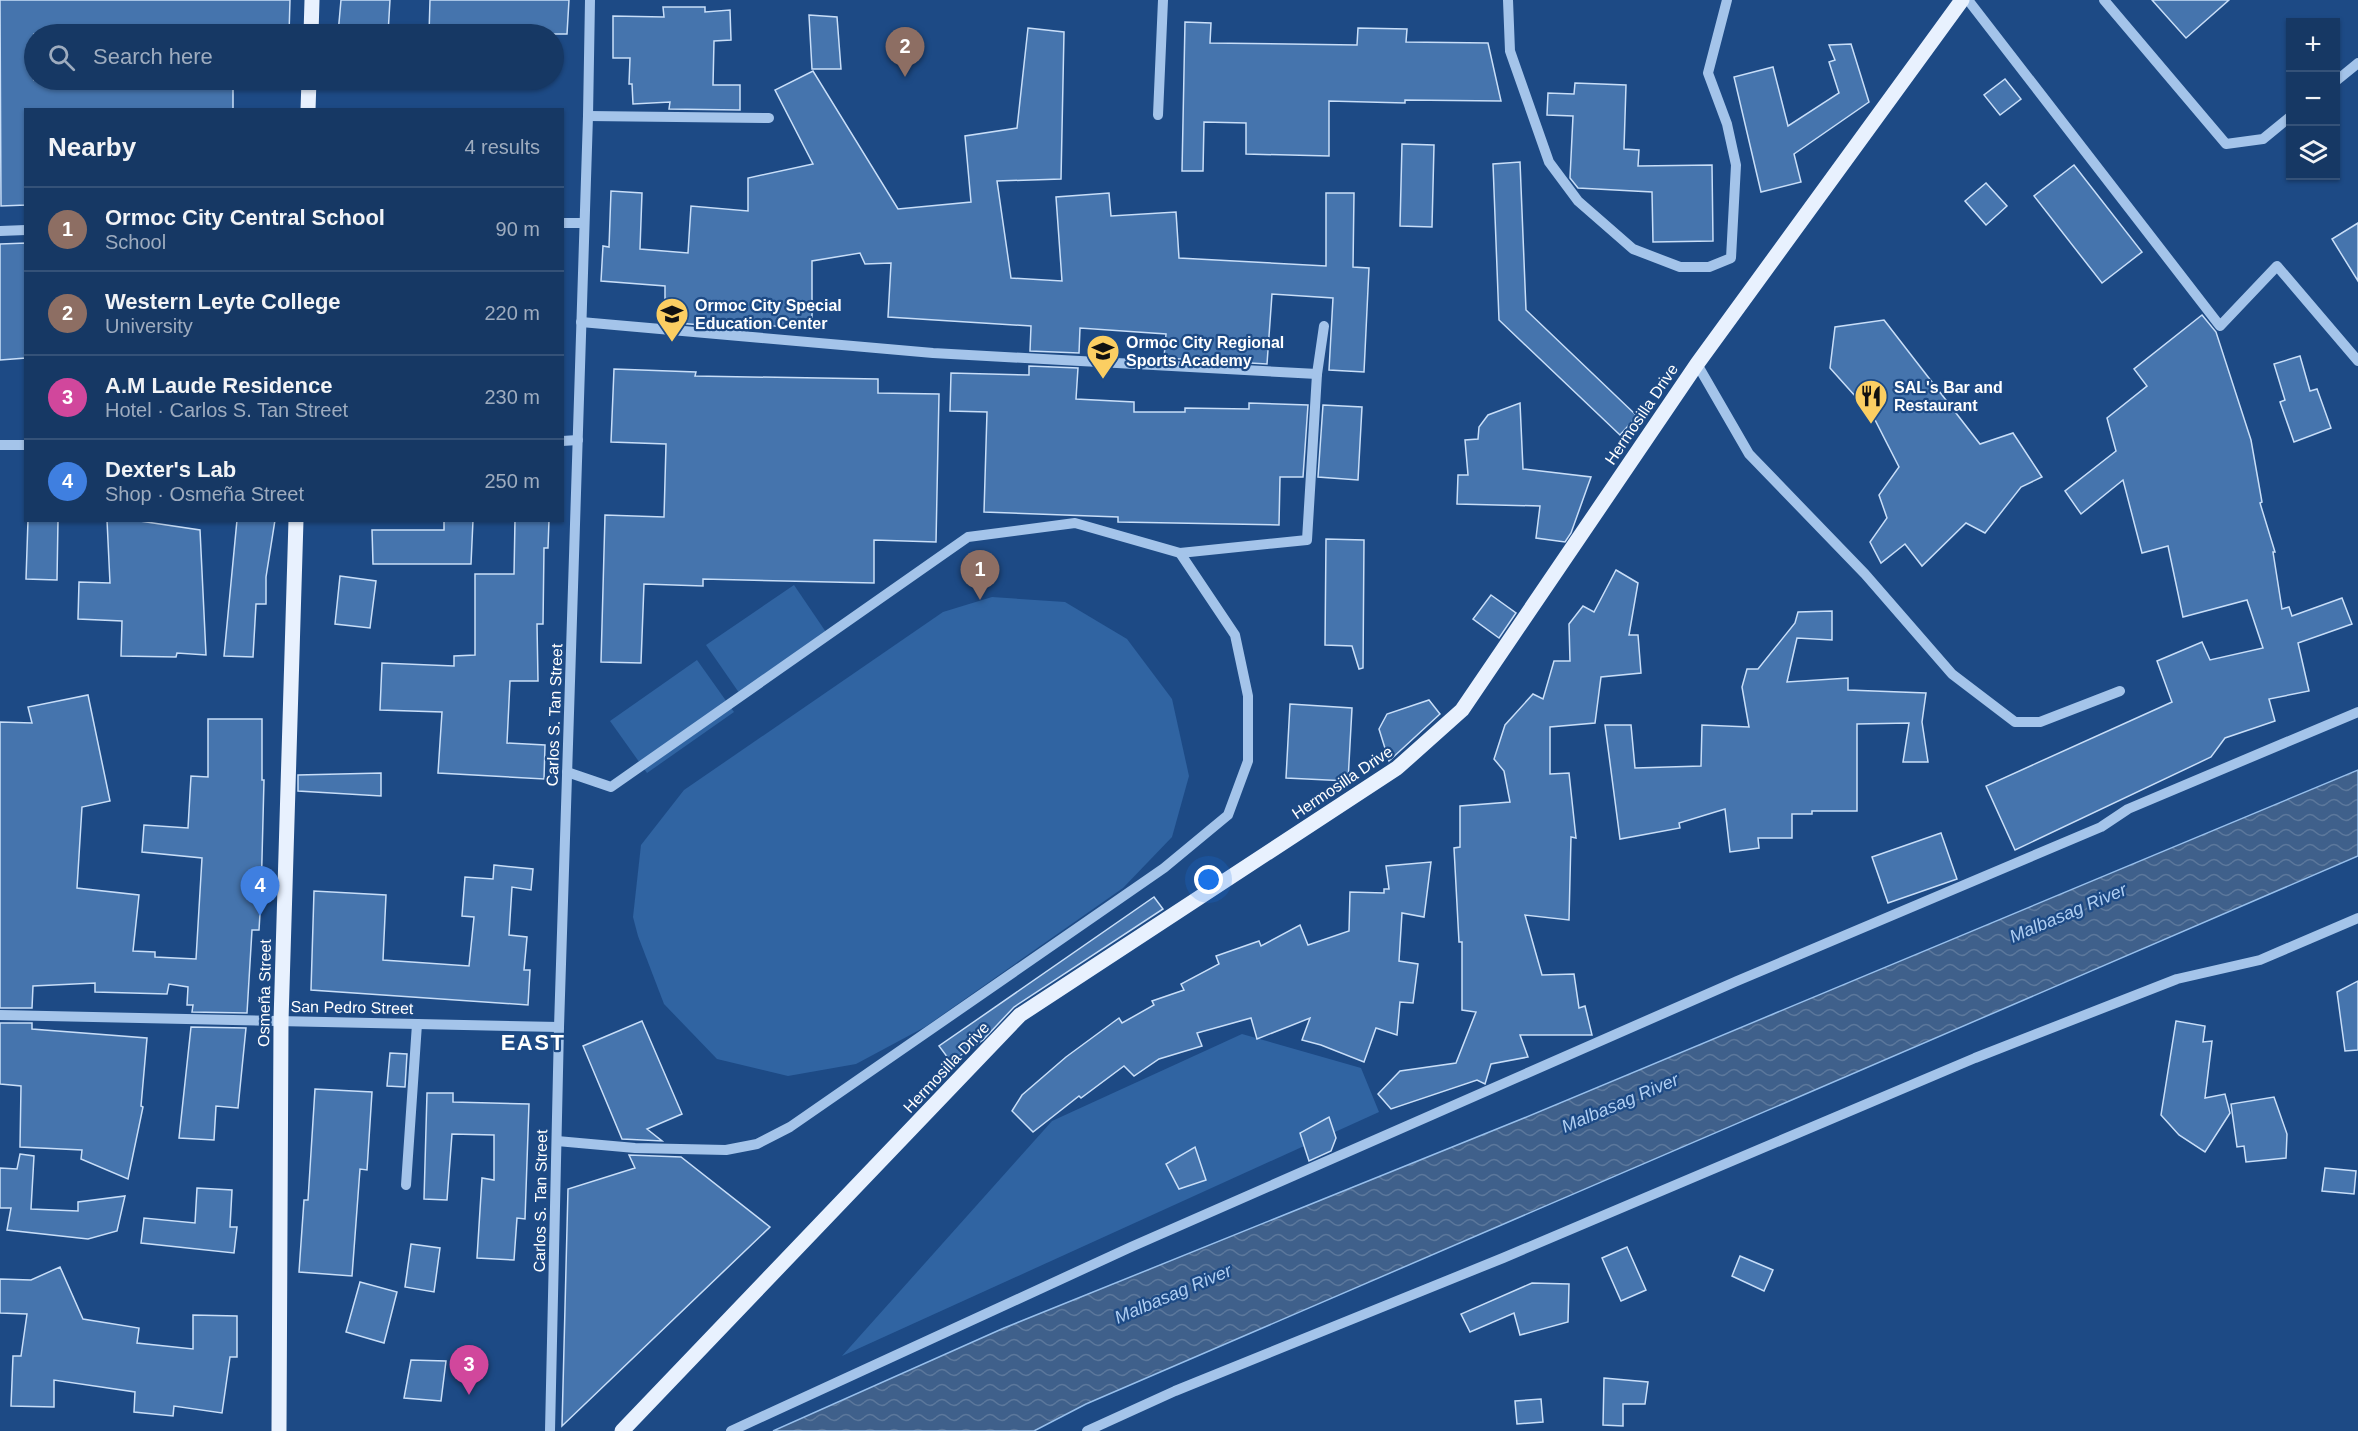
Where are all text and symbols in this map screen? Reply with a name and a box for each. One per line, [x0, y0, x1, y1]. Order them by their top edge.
map controls [2286, 18, 2340, 180]
button: + [2286, 18, 2340, 72]
search box [24, 24, 564, 90]
pin: 2 [886, 28, 924, 77]
icon: search [45, 41, 78, 74]
text: Search here [93, 44, 213, 69]
button: − [2286, 72, 2340, 126]
button: layers [2286, 126, 2340, 180]
text: Nearby [48, 132, 136, 162]
text: 4 results [464, 136, 540, 158]
text: Ormoc City Central School [105, 205, 385, 230]
text: 1 [62, 218, 73, 240]
text: 90 m [496, 218, 540, 240]
text: School [105, 231, 166, 253]
text: Western Leyte College [105, 289, 341, 314]
school or university icon: Ormoc City Special Education Center [654, 296, 690, 343]
place label: Ormoc City Special Education Center [695, 297, 842, 332]
text: 2 [62, 302, 73, 324]
text: 220 m [484, 302, 540, 324]
text: University [105, 315, 193, 337]
school or university icon: Ormoc City Regional Sports Academy [1085, 333, 1121, 380]
place label: Ormoc City Regional Sports Academy [1126, 334, 1284, 369]
street label: Hermosilla Drive [1602, 361, 1681, 468]
text: A.M Laude Residence [105, 373, 332, 398]
restaurant icon: SAL's Bar and Restaurant [1853, 378, 1889, 425]
place label: SAL's Bar and Restaurant [1894, 379, 2003, 414]
text: 3 [62, 386, 73, 408]
text: 230 m [484, 386, 540, 408]
text: Hotel · Carlos S. Tan Street [105, 399, 348, 421]
text: Dexter's Lab [105, 457, 236, 482]
text: 4 [62, 470, 73, 492]
text: 250 m [484, 470, 540, 492]
text: Shop · Osmeña Street [105, 483, 304, 505]
pin: 1 [960, 550, 1000, 600]
street label: Carlos S. Tan Street [544, 643, 566, 787]
street label: Hermosilla Drive [1289, 743, 1396, 822]
your location [1194, 865, 1223, 894]
pin: 4 [240, 866, 280, 916]
water label: Malbasag River [2007, 879, 2130, 947]
street label: Osmeña Street [255, 939, 274, 1047]
street label: San Pedro Street [290, 998, 414, 1017]
street label: Hermosilla Drive [900, 1019, 993, 1116]
district label: EAST [501, 1030, 565, 1055]
water label: Malbasag River [1559, 1069, 1682, 1137]
street label: Carlos S. Tan Street [531, 1129, 550, 1273]
water label: Malbasag River [1112, 1260, 1235, 1328]
pin: 3 [450, 1346, 488, 1395]

